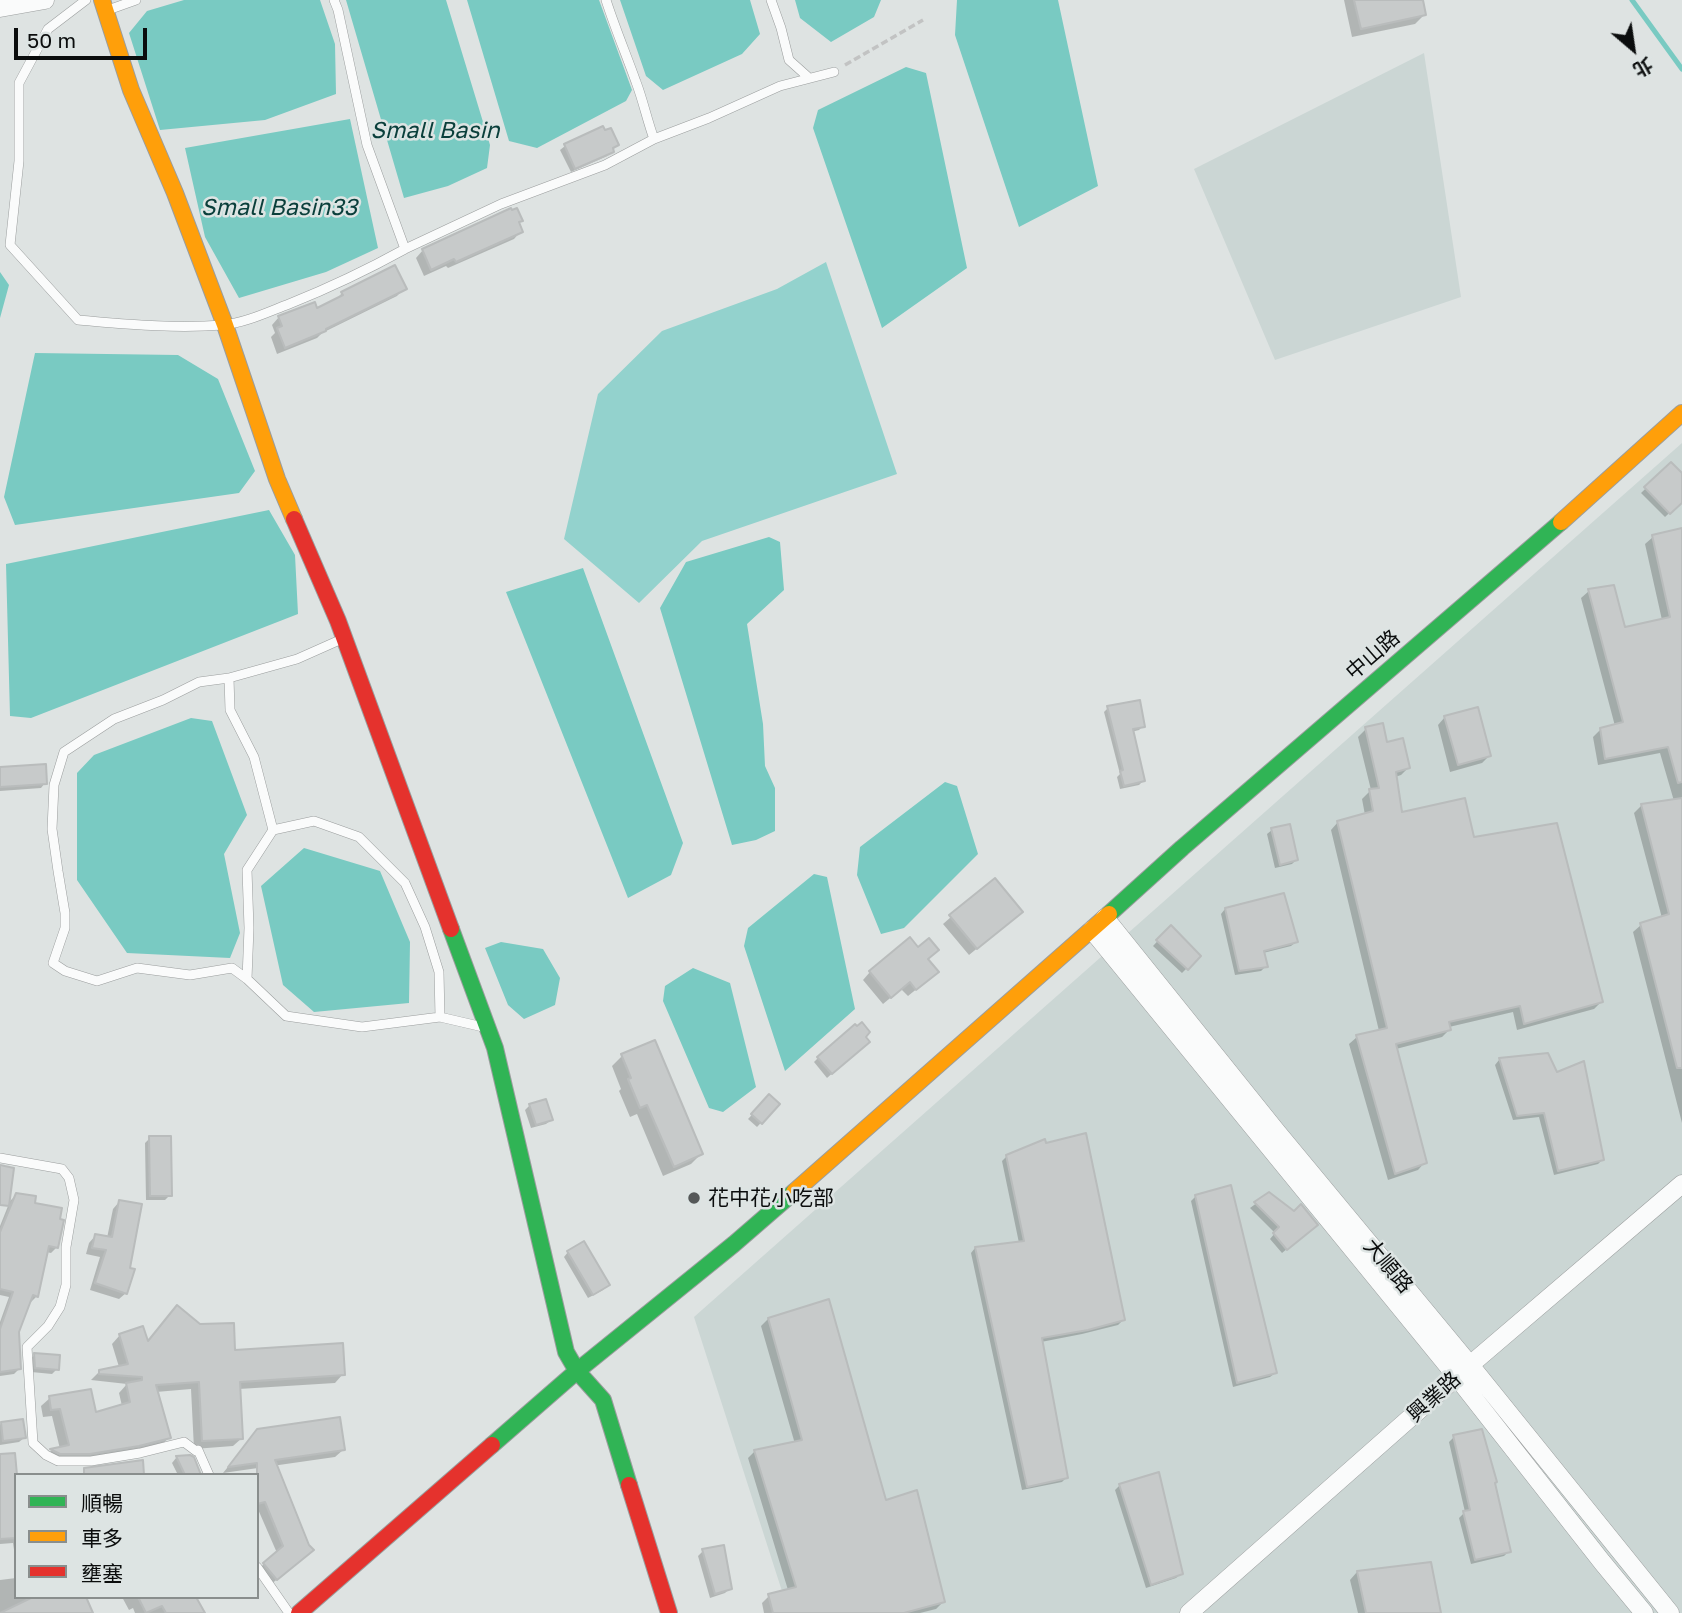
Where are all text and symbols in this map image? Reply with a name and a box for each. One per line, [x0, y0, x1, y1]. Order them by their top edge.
scale bar [18, 14, 150, 58]
north arrow [1598, 14, 1668, 84]
text: 50 m [27, 27, 76, 53]
text: 北 [1630, 53, 1657, 82]
water label: Small Basin [370, 117, 500, 145]
water label: Small Basin33 [201, 194, 357, 222]
street label: 中山路 [1341, 625, 1405, 685]
place label: 花中花小吃部 [708, 1185, 834, 1211]
marker: 花中花小吃部 [686, 1190, 702, 1206]
street label: 大順路 [1358, 1234, 1418, 1298]
street label: 興業路 [1402, 1367, 1466, 1427]
legend [14, 1473, 259, 1599]
text: 順暢 [81, 1490, 123, 1516]
text: 車多 [81, 1525, 123, 1551]
text: 壅塞 [81, 1560, 123, 1586]

